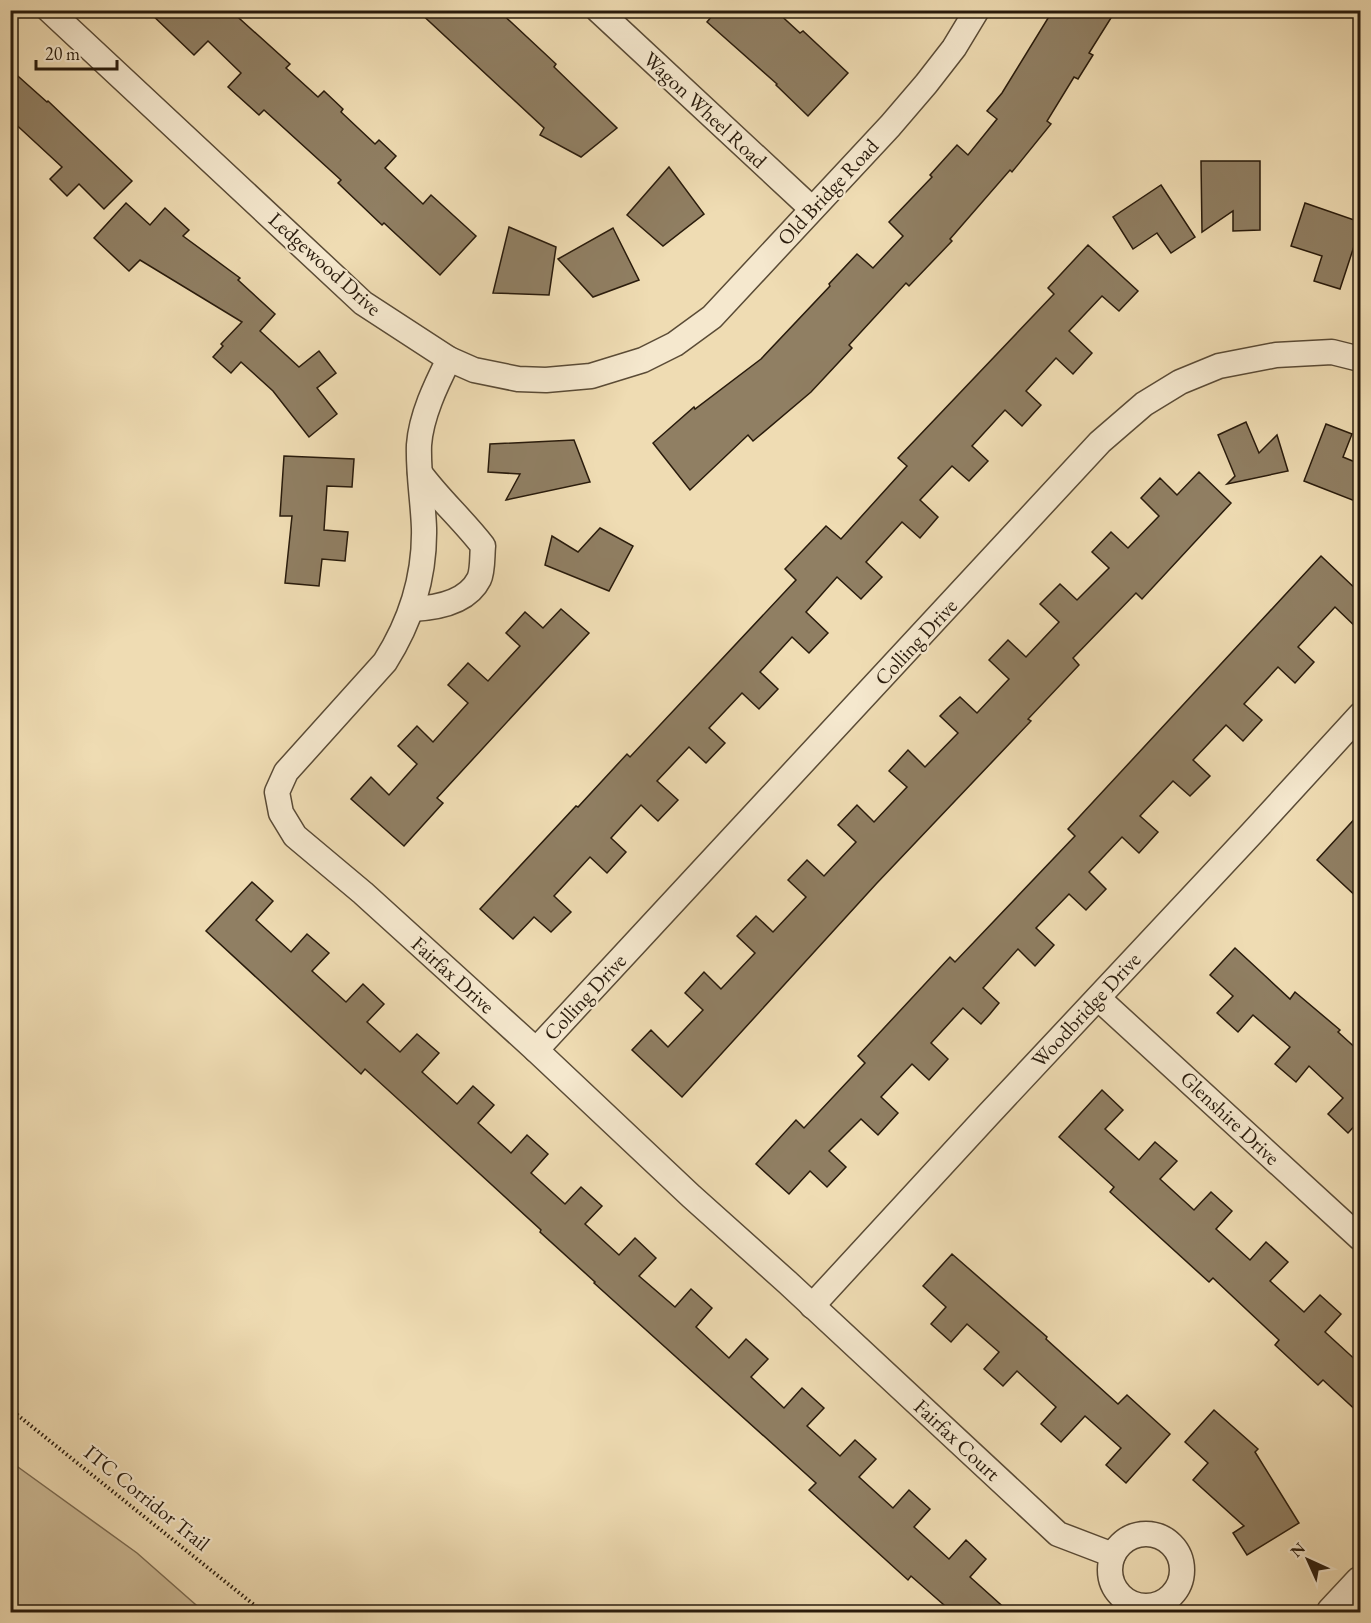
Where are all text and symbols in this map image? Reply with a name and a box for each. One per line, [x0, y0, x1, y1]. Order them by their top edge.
scale bar [36, 33, 117, 71]
text: 20 m [45, 42, 80, 65]
street label: Wagon Wheel Road [638, 45, 773, 174]
street label: Old Bridge Road [771, 132, 884, 251]
street label: Ledgewood Drive [263, 206, 387, 321]
street label: Colling Drive [868, 592, 963, 691]
street label: Fairfax Drive [406, 930, 501, 1019]
street label: Woodbridge Drive [1025, 946, 1146, 1073]
street label: Colling Drive [537, 947, 632, 1046]
street label: Glenshire Drive [1175, 1065, 1286, 1171]
street label: Fairfax Court [908, 1393, 1006, 1487]
street label: ITC Corridor Trail [79, 1439, 216, 1557]
north arrow [1278, 1530, 1338, 1590]
text: N [1286, 1538, 1310, 1562]

